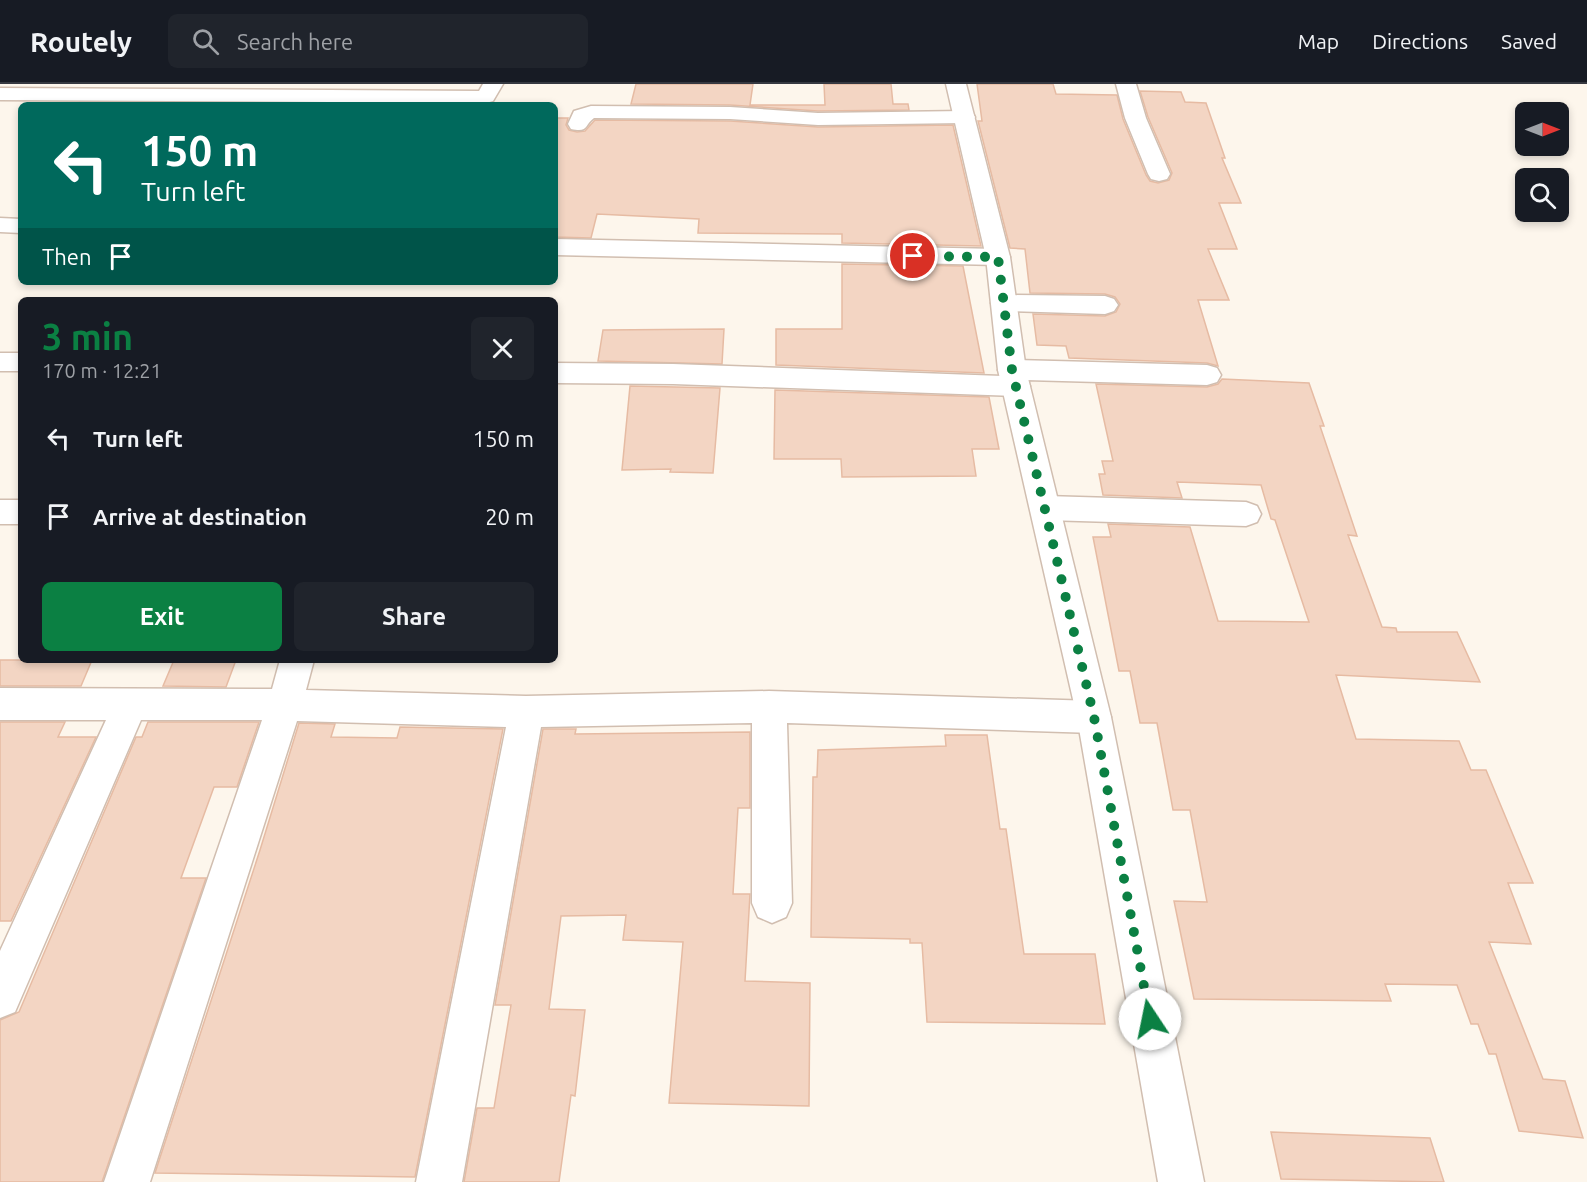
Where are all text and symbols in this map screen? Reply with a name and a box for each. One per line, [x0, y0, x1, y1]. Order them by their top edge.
search box [168, 14, 588, 68]
icon: search [189, 25, 222, 58]
text: Routely [30, 26, 132, 57]
text: Search here [237, 29, 353, 54]
text: Map [1298, 29, 1339, 53]
text: Directions [1372, 29, 1468, 53]
text: Saved [1501, 29, 1557, 53]
north arrow [1515, 102, 1569, 156]
map controls [1515, 102, 1569, 222]
icon: left [42, 126, 120, 204]
text: 150 m [141, 127, 258, 174]
button: search [1515, 168, 1569, 222]
text: Turn left [141, 176, 245, 206]
pin [887, 230, 938, 281]
icon: arrive [896, 239, 929, 272]
icon: arrive [104, 240, 137, 273]
text: Then [42, 244, 92, 269]
text: 3 min [42, 316, 133, 357]
button: close [471, 317, 534, 380]
text: 170 m · 12:21 [42, 359, 162, 382]
icon: left [42, 422, 75, 455]
text: Turn left [93, 426, 183, 451]
text: 150 m [473, 426, 534, 451]
icon: arrive [42, 500, 75, 533]
text: Arrive at destination [93, 504, 307, 529]
text: 20 m [485, 504, 534, 529]
button: Exit [42, 582, 282, 651]
button: Share [294, 582, 534, 651]
position arrow [1118, 987, 1182, 1051]

